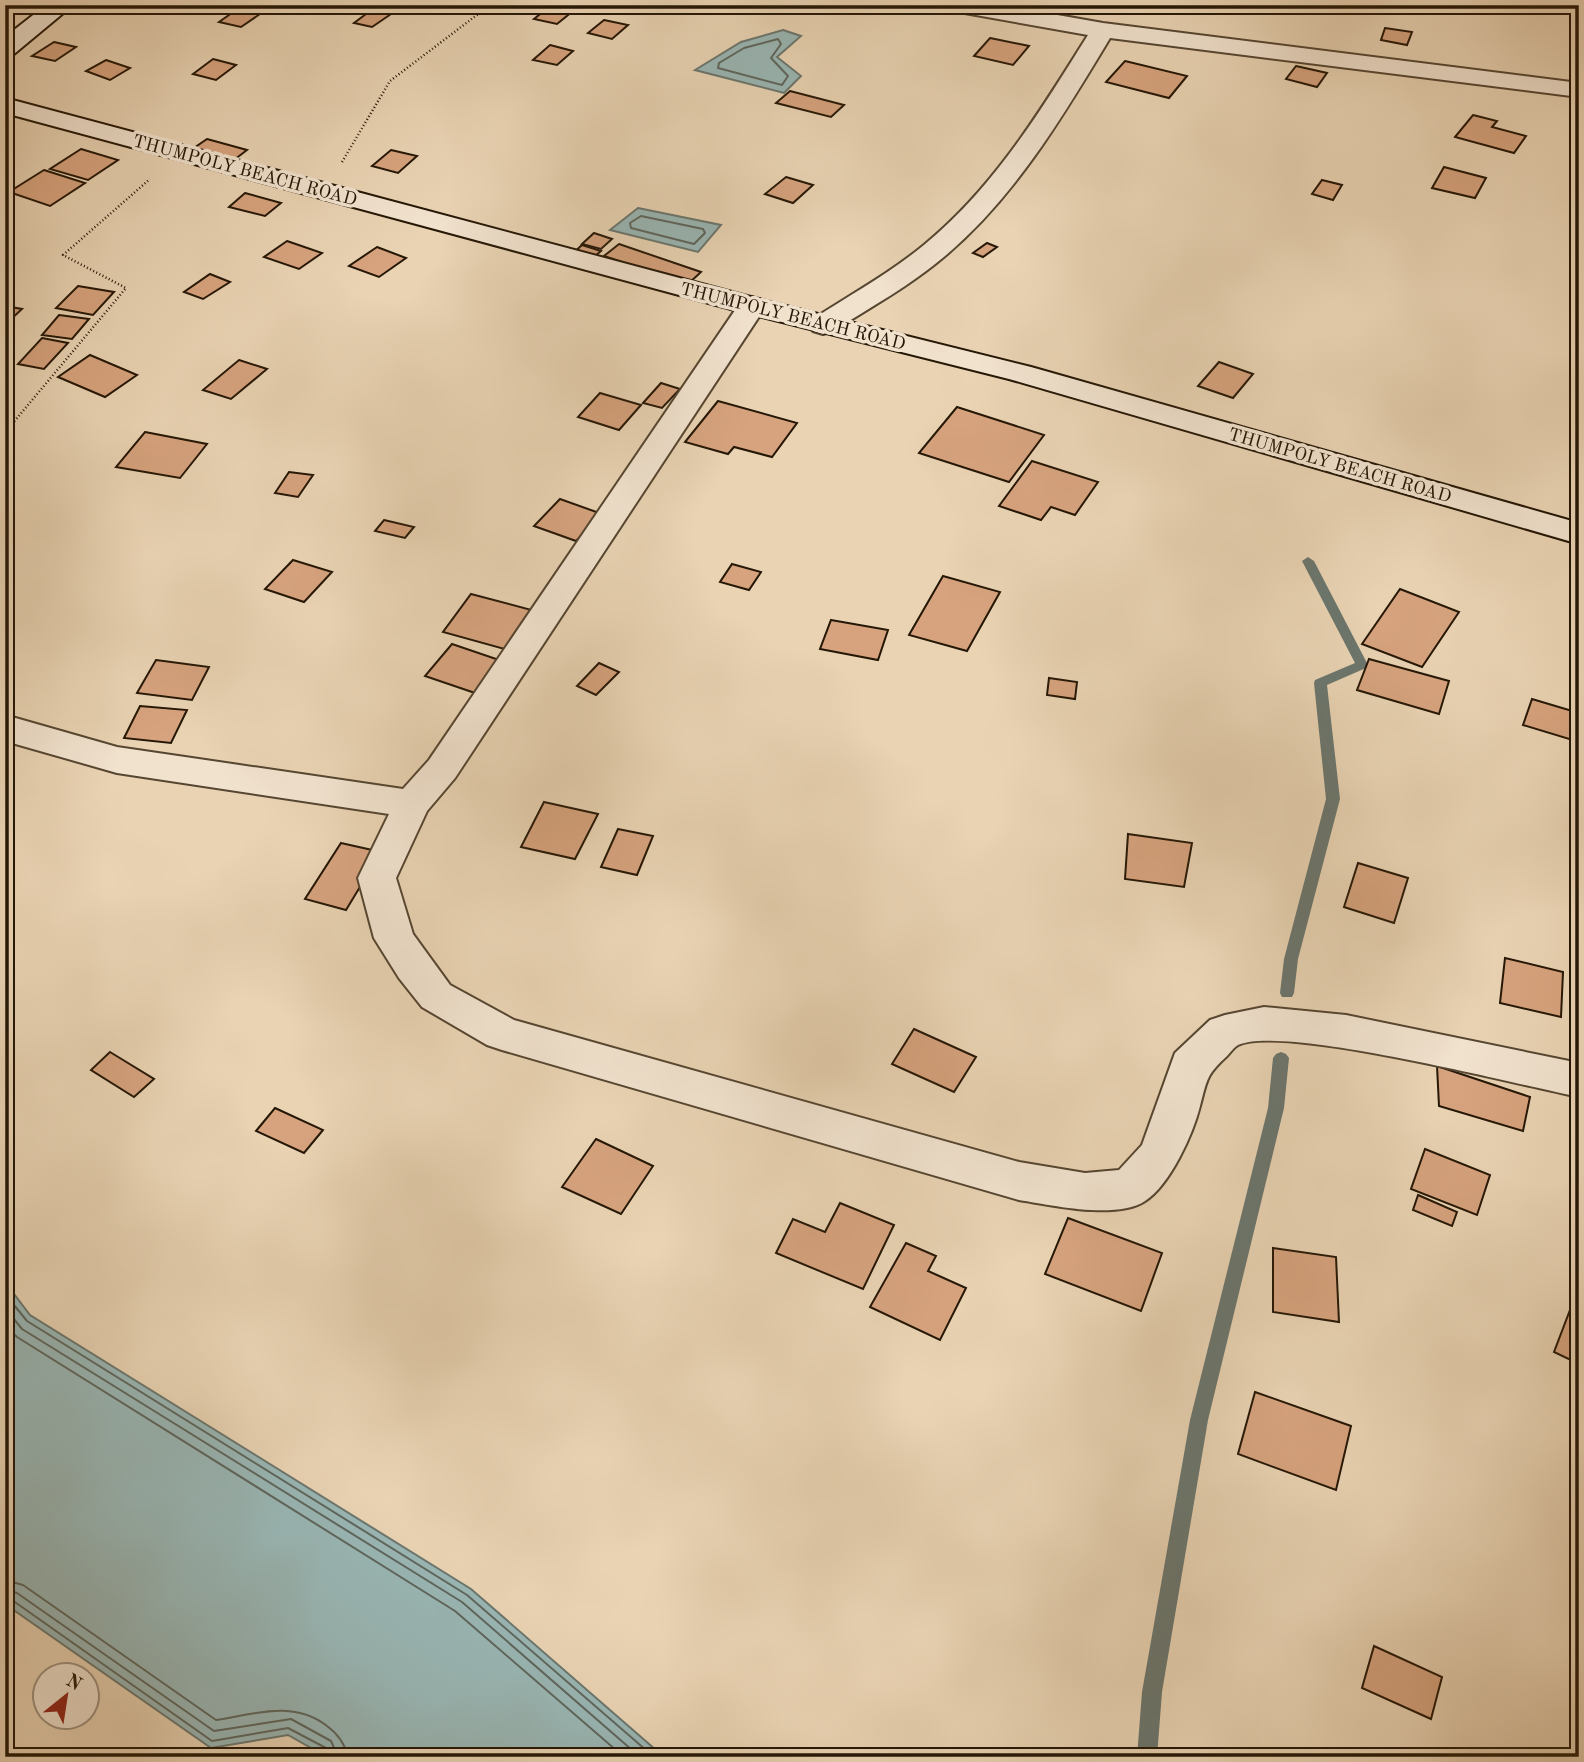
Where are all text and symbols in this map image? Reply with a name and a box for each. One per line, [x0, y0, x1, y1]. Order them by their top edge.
street label: THUMPOLY BEACH ROAD [131, 132, 359, 210]
street label: THUMPOLY BEACH ROAD [678, 280, 907, 354]
street label: THUMPOLY BEACH ROAD [1226, 425, 1453, 507]
north arrow [32, 1660, 102, 1730]
text: N [62, 1672, 85, 1696]

